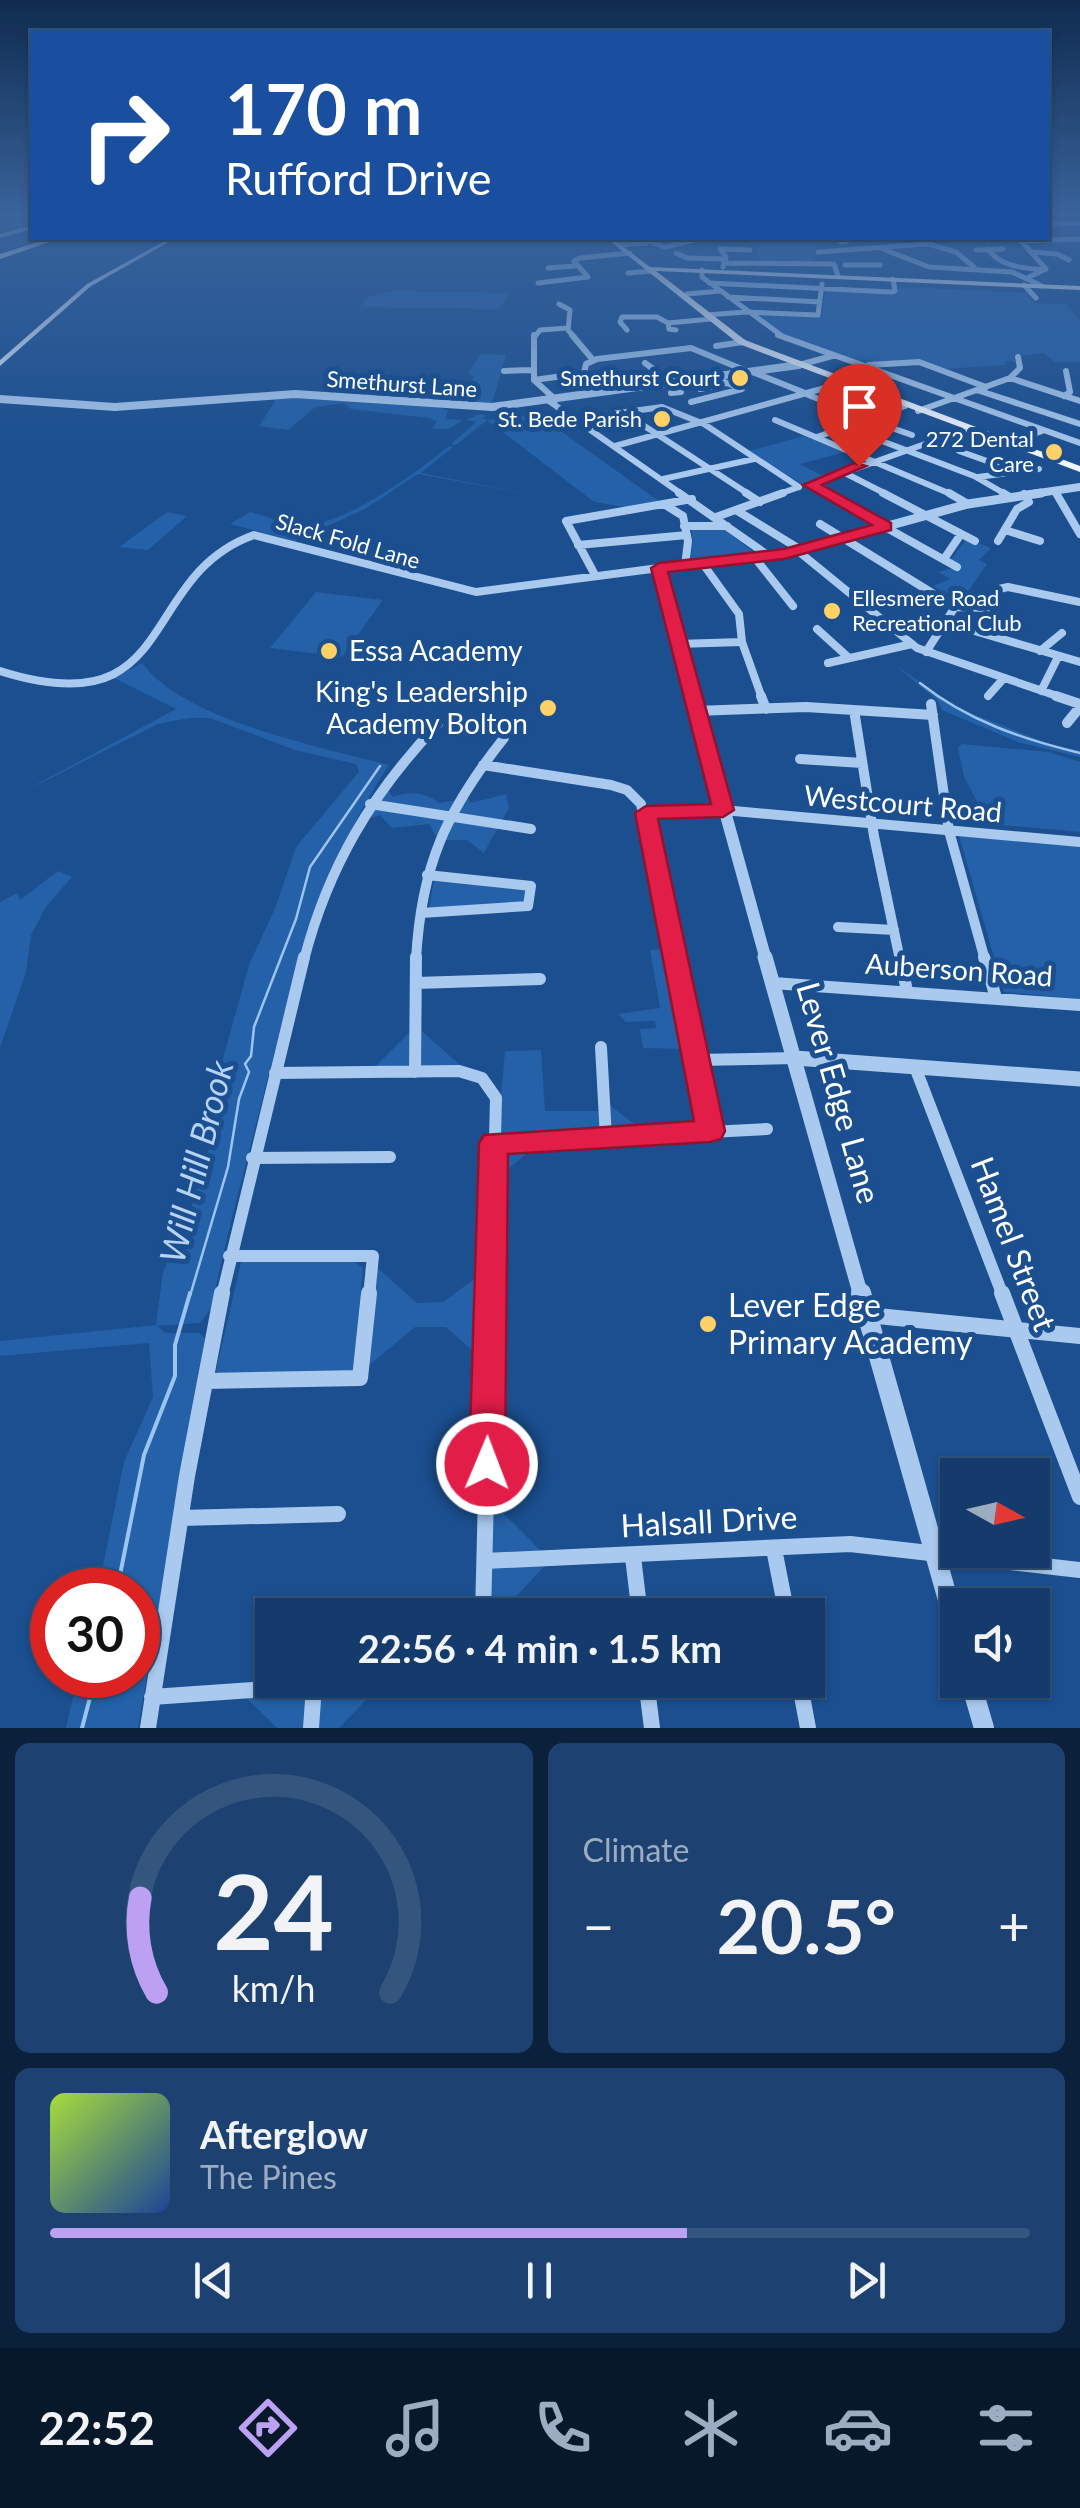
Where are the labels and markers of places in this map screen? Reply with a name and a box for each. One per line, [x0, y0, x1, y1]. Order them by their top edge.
place label: Smethurst Court [560, 364, 720, 391]
pin [817, 364, 902, 467]
marker: Smethurst Court [729, 367, 751, 389]
place label: St. Bede Parish [498, 405, 642, 432]
marker: St. Bede Parish [651, 408, 673, 430]
place label: 272 Dental Care [926, 425, 1034, 477]
marker: 272 Dental Care [1043, 441, 1065, 463]
place label: Ellesmere Road Recreational Club [852, 584, 1022, 636]
marker: Ellesmere Road Recreational Club [821, 600, 843, 622]
place label: Essa Academy [349, 633, 523, 667]
marker: Essa Academy [318, 640, 340, 662]
place label: King's Leadership Academy Bolton [315, 674, 528, 740]
marker: King's Leadership Academy Bolton [537, 697, 559, 719]
place label: Lever Edge Primary Academy [728, 1285, 973, 1361]
marker: Lever Edge Primary Academy [697, 1313, 719, 1335]

